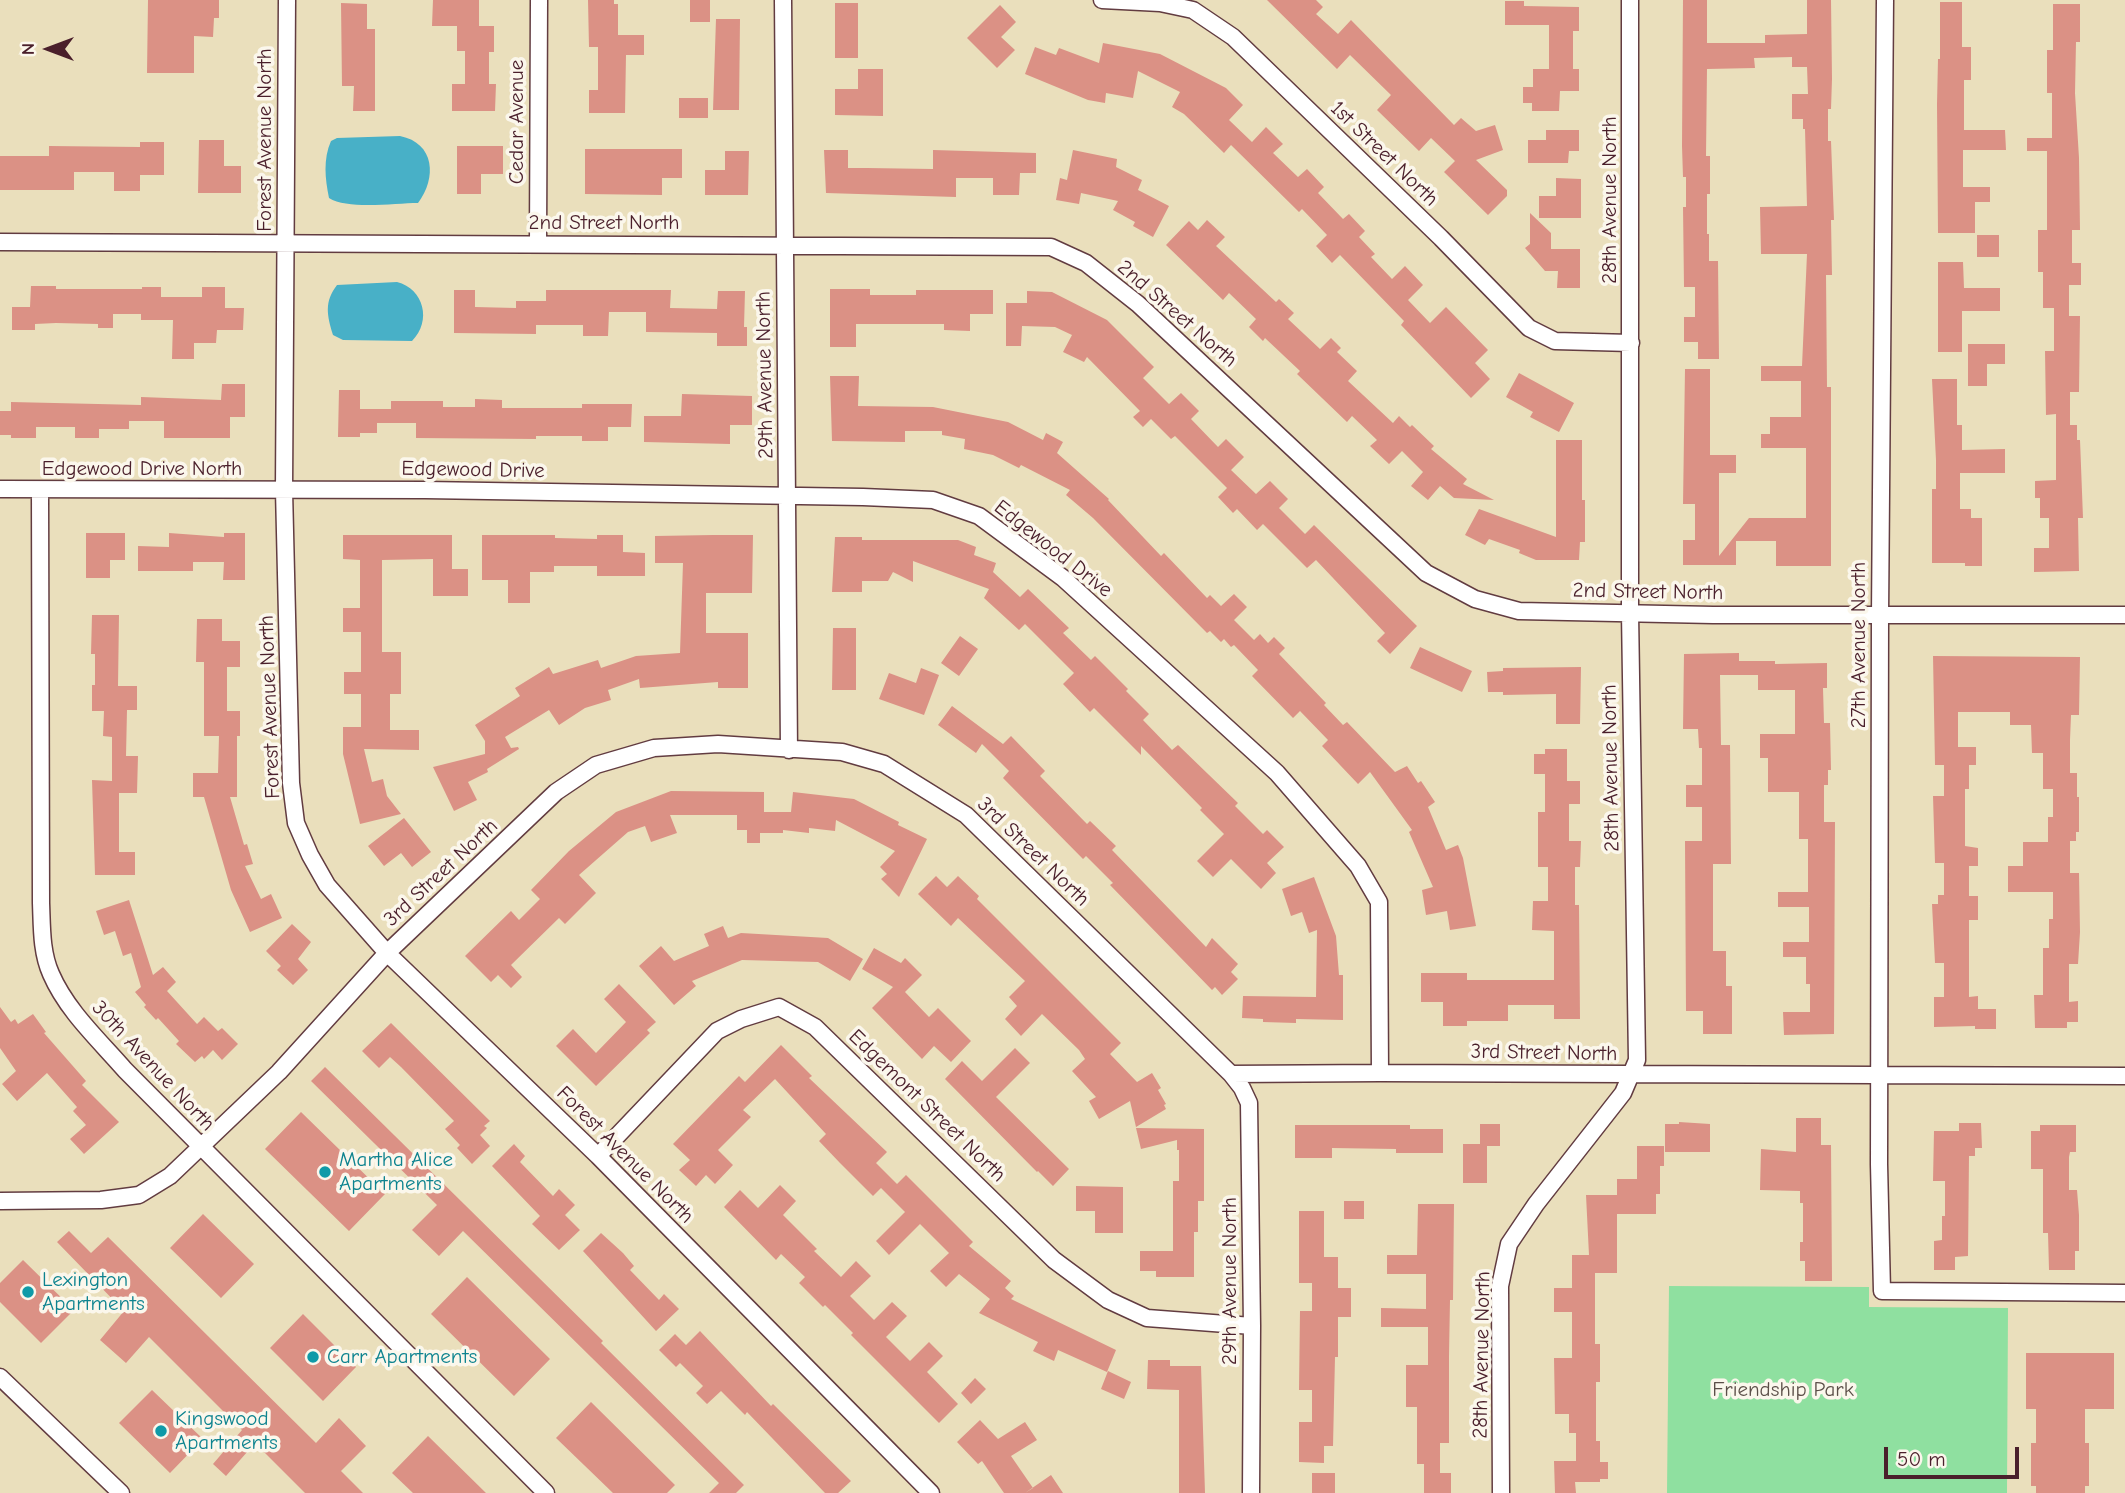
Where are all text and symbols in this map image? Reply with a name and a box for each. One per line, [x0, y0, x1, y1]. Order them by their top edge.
north arrow [14, 14, 84, 84]
text: N [17, 43, 39, 55]
street label: Forest Avenue North [252, 48, 278, 232]
street label: Cedar Avenue [504, 60, 530, 184]
street label: 1st Street North [1325, 96, 1443, 212]
street label: 28th Avenue North [1597, 116, 1623, 284]
street label: 2nd Street North [529, 210, 679, 236]
street label: 2nd Street North [1112, 255, 1242, 373]
street label: 29th Avenue North [751, 291, 779, 459]
street label: Edgewood Drive North [42, 456, 242, 482]
street label: Edgewood Drive [401, 456, 545, 484]
street label: Edgewood Drive [989, 495, 1117, 603]
street label: 27th Avenue North [1846, 562, 1872, 728]
street label: 2nd Street North [1572, 578, 1724, 606]
street label: Forest Avenue North [254, 615, 286, 799]
street label: 28th Avenue North [1597, 684, 1625, 852]
street label: 3rd Street North [972, 792, 1094, 912]
street label: 3rd Street North [379, 814, 503, 932]
street label: 30th Avenue North [86, 996, 220, 1136]
street label: Edgemont Street North [843, 1024, 1011, 1188]
street label: 3rd Street North [1470, 1039, 1618, 1067]
street label: Forest Avenue North [551, 1081, 699, 1229]
place label: Martha Alice Apartments [339, 1147, 453, 1197]
marker: Martha Alice Apartments [317, 1164, 333, 1180]
street label: 29th Avenue North [1217, 1197, 1243, 1365]
place label: Lexington Apartments [42, 1267, 145, 1317]
street label: 28th Avenue North [1468, 1271, 1496, 1439]
marker: Lexington Apartments [20, 1284, 36, 1300]
place label: Carr Apartments [327, 1344, 477, 1370]
marker: Carr Apartments [305, 1349, 321, 1365]
park label: Friendship Park [1712, 1377, 1854, 1403]
place label: Kingswood Apartments [175, 1406, 278, 1456]
marker: Kingswood Apartments [153, 1423, 169, 1439]
scale bar [1887, 1434, 2022, 1478]
text: 50 m [1897, 1447, 1946, 1471]

